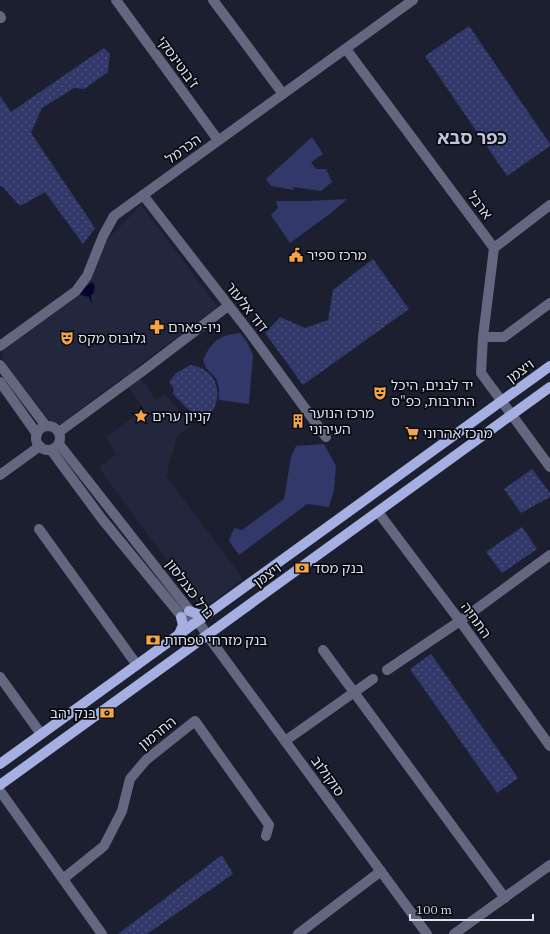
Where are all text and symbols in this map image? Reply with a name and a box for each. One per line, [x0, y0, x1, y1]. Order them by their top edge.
street label: ז'בוטינסקי [153, 32, 203, 92]
district label: כפר סבא [437, 126, 507, 149]
street label: הכרמל [162, 130, 204, 168]
street label: ארבל [464, 187, 497, 223]
place label: מרכז ספיר [307, 246, 367, 264]
public building icon: מרכז ספיר [288, 247, 304, 263]
street label: דוד אלעזר [222, 278, 272, 336]
place label: ניו-פארם [168, 318, 221, 336]
pharmacy icon: ניו-פארם [149, 319, 165, 335]
place label: גלובוס מקס [78, 329, 146, 347]
theatre icon: גלובוס מקס [59, 330, 75, 346]
street label: ויצמן [503, 355, 537, 387]
place label: יד לבנים, היכל התרבות, כפ"ס [391, 376, 475, 410]
theatre icon: יד לבנים, היכל התרבות, כפ"ס [372, 385, 388, 401]
place label: מרכז הנוער העירוני [309, 404, 374, 438]
place label: קניון ערים [152, 407, 211, 425]
place icon: קניון ערים [133, 408, 149, 424]
building icon: מרכז הנוער העירוני [290, 413, 306, 429]
place label: מרכז אהרוני [423, 424, 493, 442]
supermarket icon: מרכז אהרוני [404, 425, 420, 441]
street label: ברל כצנלסון [162, 555, 218, 623]
street label: ויצמן [250, 559, 284, 591]
place label: בנק מסד [313, 559, 364, 577]
bank icon: בנק מסד [294, 560, 310, 576]
street label: התחיה [457, 598, 495, 642]
place label: בנק מזרחי טפחות [164, 631, 267, 649]
bank icon: בנק מזרחי טפחות [145, 632, 161, 648]
place label: בנק יהב [50, 704, 96, 722]
bank icon: בנק יהב [99, 705, 115, 721]
street label: החרמון [134, 712, 180, 754]
street label: סוקולוב [307, 752, 349, 800]
scale bar [410, 896, 533, 922]
text: 100 m [416, 902, 452, 917]

